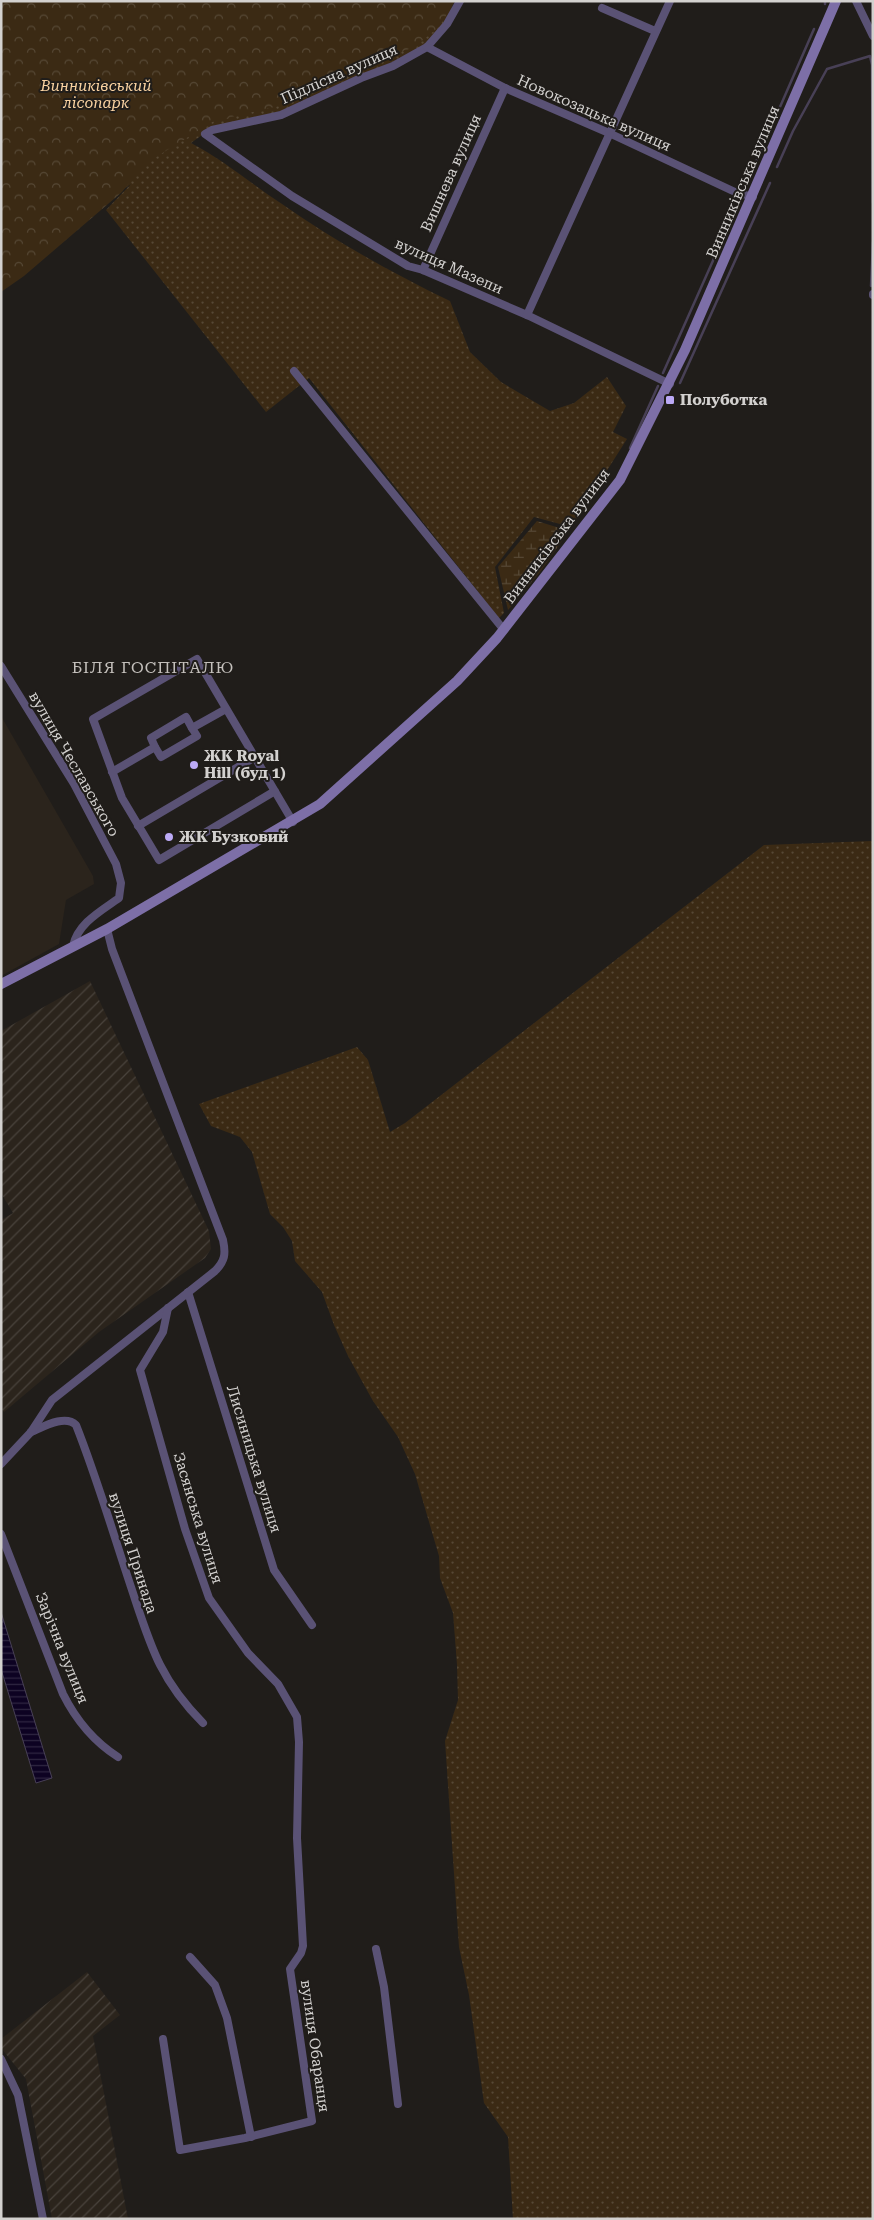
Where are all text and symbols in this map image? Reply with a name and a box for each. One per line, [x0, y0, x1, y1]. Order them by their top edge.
street label: Підлісна вулиця [278, 40, 400, 108]
street label: Новокозацька вулиця [514, 71, 674, 155]
park label: Винниківський лісопарк [39, 77, 152, 112]
street label: Винниківська вулиця [703, 103, 783, 261]
street label: Вишнева вулиця [417, 111, 485, 235]
street label: вулиця Мазепи [392, 234, 506, 298]
place label: Полуботка [680, 391, 767, 409]
marker: Полуботка [664, 394, 676, 406]
street label: Винниківська вулиця [500, 465, 614, 607]
district label: БІЛЯ ГОСПІТАЛЮ [72, 658, 234, 677]
street label: вулиця Чеславського [25, 688, 123, 840]
place label: ЖК Royal Hill (буд 1) [204, 747, 286, 782]
marker: ЖК Royal Hill (буд 1) [188, 759, 200, 771]
place label: ЖК Бузковий [179, 828, 288, 846]
marker: ЖК Бузковий [163, 831, 175, 843]
street label: Лисиницька вулиця [223, 1383, 285, 1535]
street label: Засянська вулиця [169, 1450, 227, 1586]
street label: вулиця Принада [105, 1490, 161, 1616]
street label: Зарічна вулиця [31, 1590, 93, 1706]
street label: вулиця Обаранця [297, 1979, 333, 2113]

